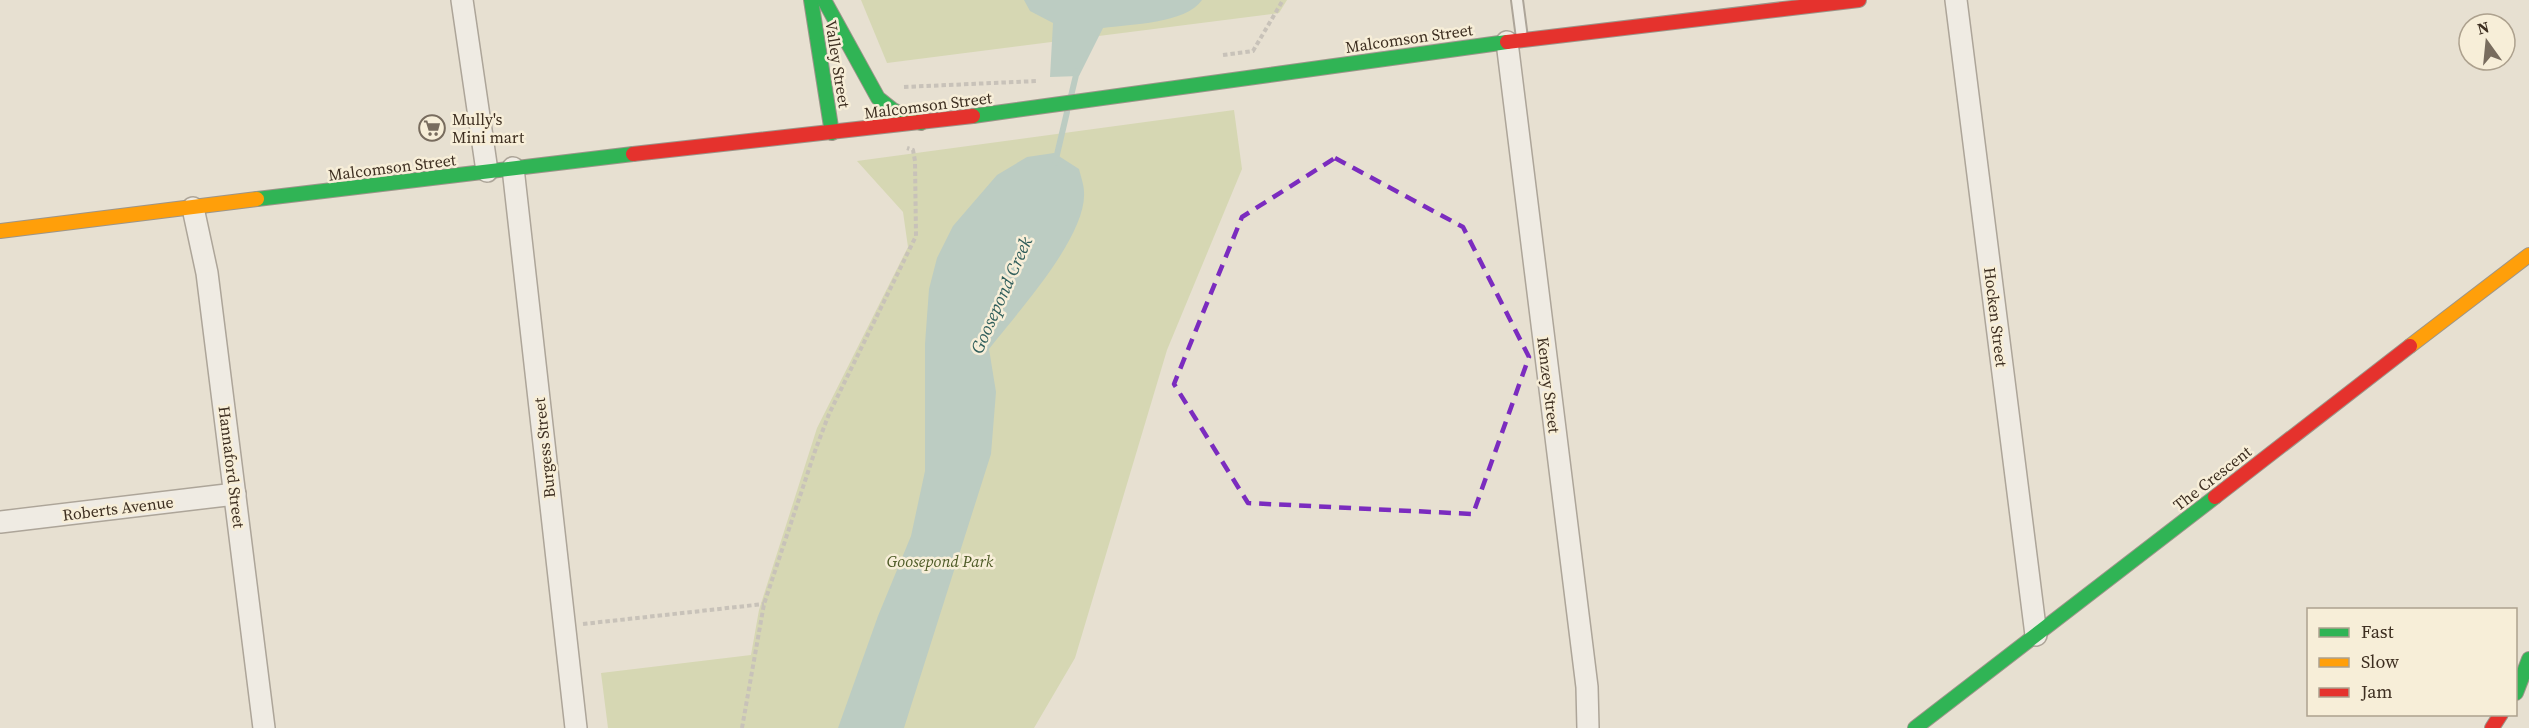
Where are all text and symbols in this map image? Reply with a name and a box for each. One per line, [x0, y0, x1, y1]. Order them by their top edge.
north arrow [2457, 12, 2517, 72]
text: N [2475, 15, 2492, 40]
street label: Malcomson Street [1344, 18, 1475, 58]
street label: Valley Street [820, 19, 856, 110]
street label: Malcomson Street [863, 86, 994, 124]
place label: Mully's Mini mart [452, 108, 525, 148]
supermarket icon: Mully's Mini mart [417, 113, 447, 143]
street label: Malcomson Street [327, 148, 458, 186]
water label: Goosepond Creek [964, 232, 1038, 357]
street label: Hocken Street [1979, 266, 2013, 369]
street label: Kenzey Street [1532, 336, 1566, 435]
street label: Burgess Street [528, 396, 560, 499]
street label: Hannaford Street [214, 405, 251, 530]
street label: The Crescent [2168, 440, 2256, 516]
street label: Roberts Avenue [61, 490, 175, 526]
park label: Goosepond Park [887, 550, 994, 572]
legend [2307, 608, 2517, 716]
text: Fast [2361, 619, 2394, 644]
text: Slow [2361, 649, 2399, 674]
text: Jam [2360, 679, 2393, 704]

